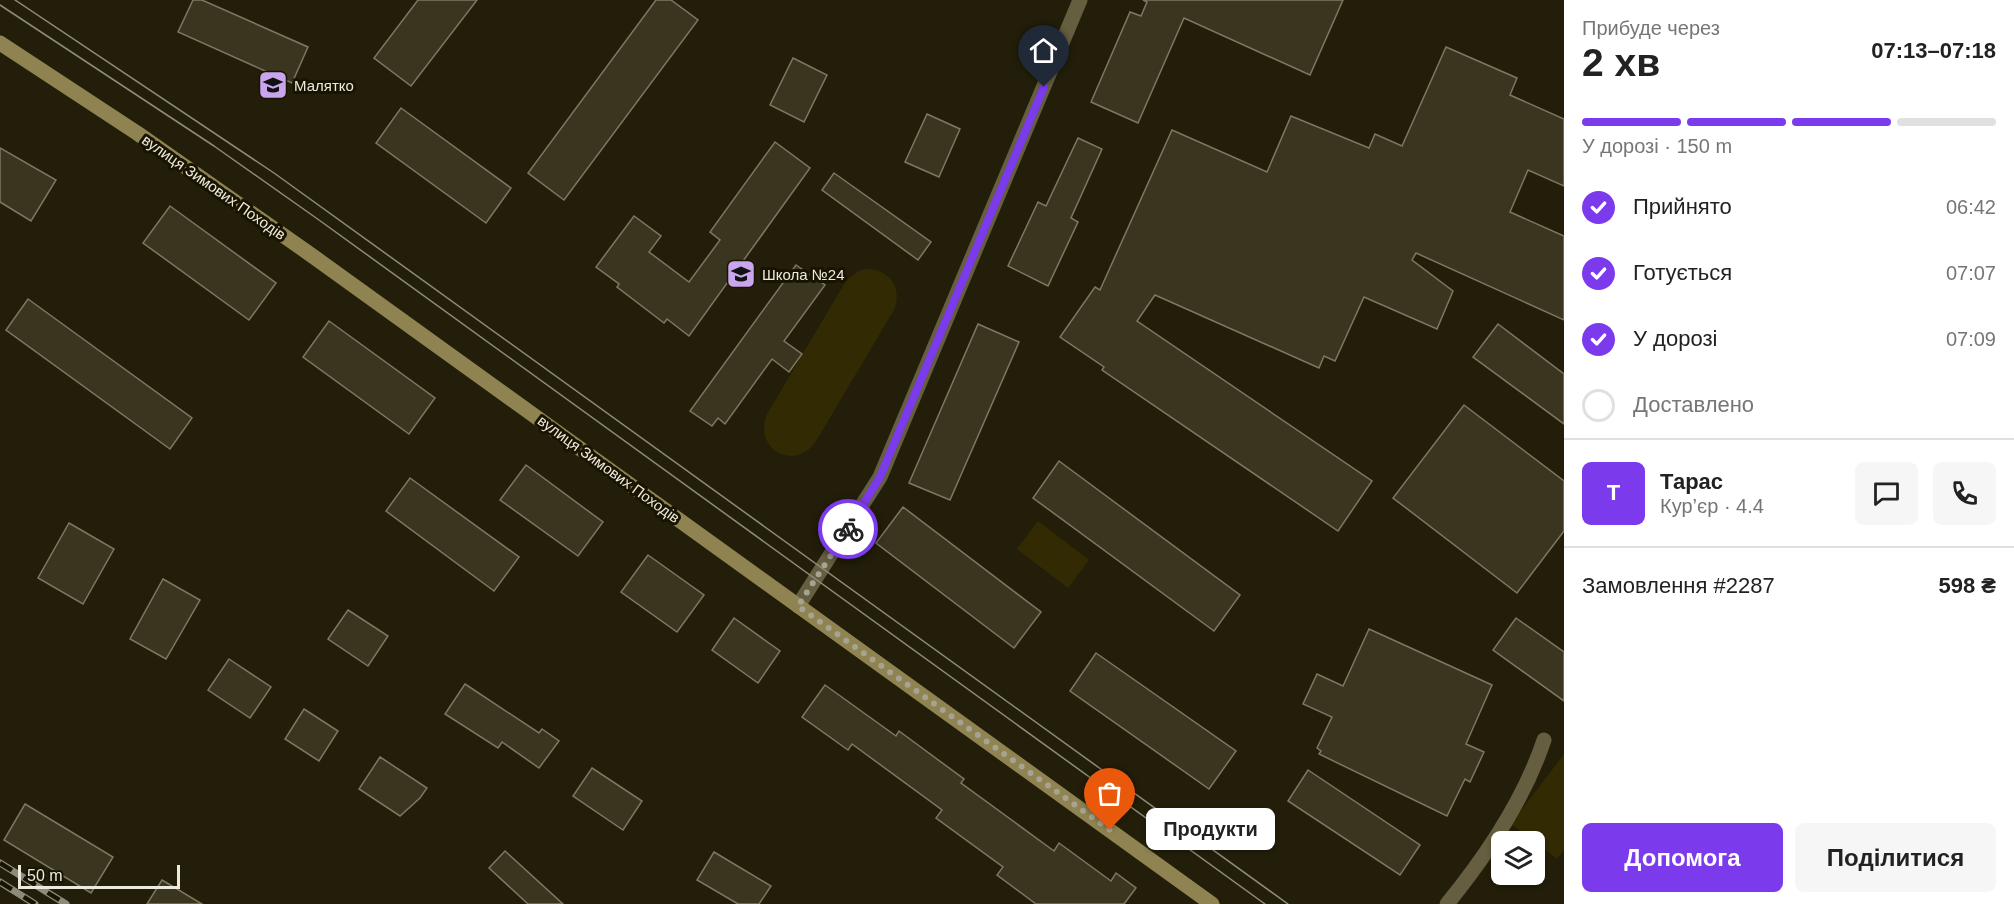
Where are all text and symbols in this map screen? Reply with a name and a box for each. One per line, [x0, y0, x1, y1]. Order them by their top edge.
text: Прибуде через [1582, 17, 1720, 39]
pin [1018, 25, 1069, 87]
icon: home [1027, 34, 1060, 67]
text: 07:13–07:18 [1871, 38, 1996, 63]
text: 2 хв [1582, 41, 1660, 84]
school or university icon: Малятко [257, 69, 289, 101]
place label: Малятко [294, 77, 354, 94]
street label: вулиця Зимових Походів [139, 131, 289, 243]
text: У дорозі · 150 m [1582, 135, 1732, 157]
icon: check [1582, 191, 1615, 224]
text: Прийнято [1633, 194, 1732, 219]
text: 06:42 [1946, 196, 1996, 218]
icon: check [1582, 257, 1615, 290]
school or university icon: Школа №24 [725, 258, 757, 290]
text: Готується [1633, 260, 1732, 285]
text: 07:07 [1946, 262, 1996, 284]
place label: Школа №24 [762, 266, 845, 283]
icon: check [1582, 323, 1615, 356]
text: У дорозі [1633, 326, 1717, 351]
text: 07:09 [1946, 328, 1996, 350]
text: Доставлено [1633, 392, 1754, 417]
street label: вулиця Зимових Походів [535, 412, 683, 526]
button: chat [1855, 462, 1918, 525]
button: phone [1933, 462, 1996, 525]
text: Тарас [1660, 469, 1723, 494]
text: Т [1607, 480, 1620, 505]
text: Кур’єр · 4.4 [1660, 495, 1764, 517]
courier [818, 499, 878, 559]
icon: bike [832, 513, 865, 546]
text: Замовлення #2287 [1582, 573, 1775, 598]
text: 598 ₴ [1939, 573, 1996, 598]
pin [1084, 768, 1135, 830]
icon: bag [1093, 777, 1126, 810]
callout: Продукти [1146, 809, 1275, 851]
text: Продукти [1163, 818, 1258, 840]
button: Допомога [1582, 823, 1783, 892]
button: Поділитися [1795, 823, 1996, 892]
map controls [1491, 831, 1545, 885]
button: layers [1491, 831, 1545, 885]
scale bar [18, 862, 180, 890]
text: 50 m [27, 867, 63, 884]

